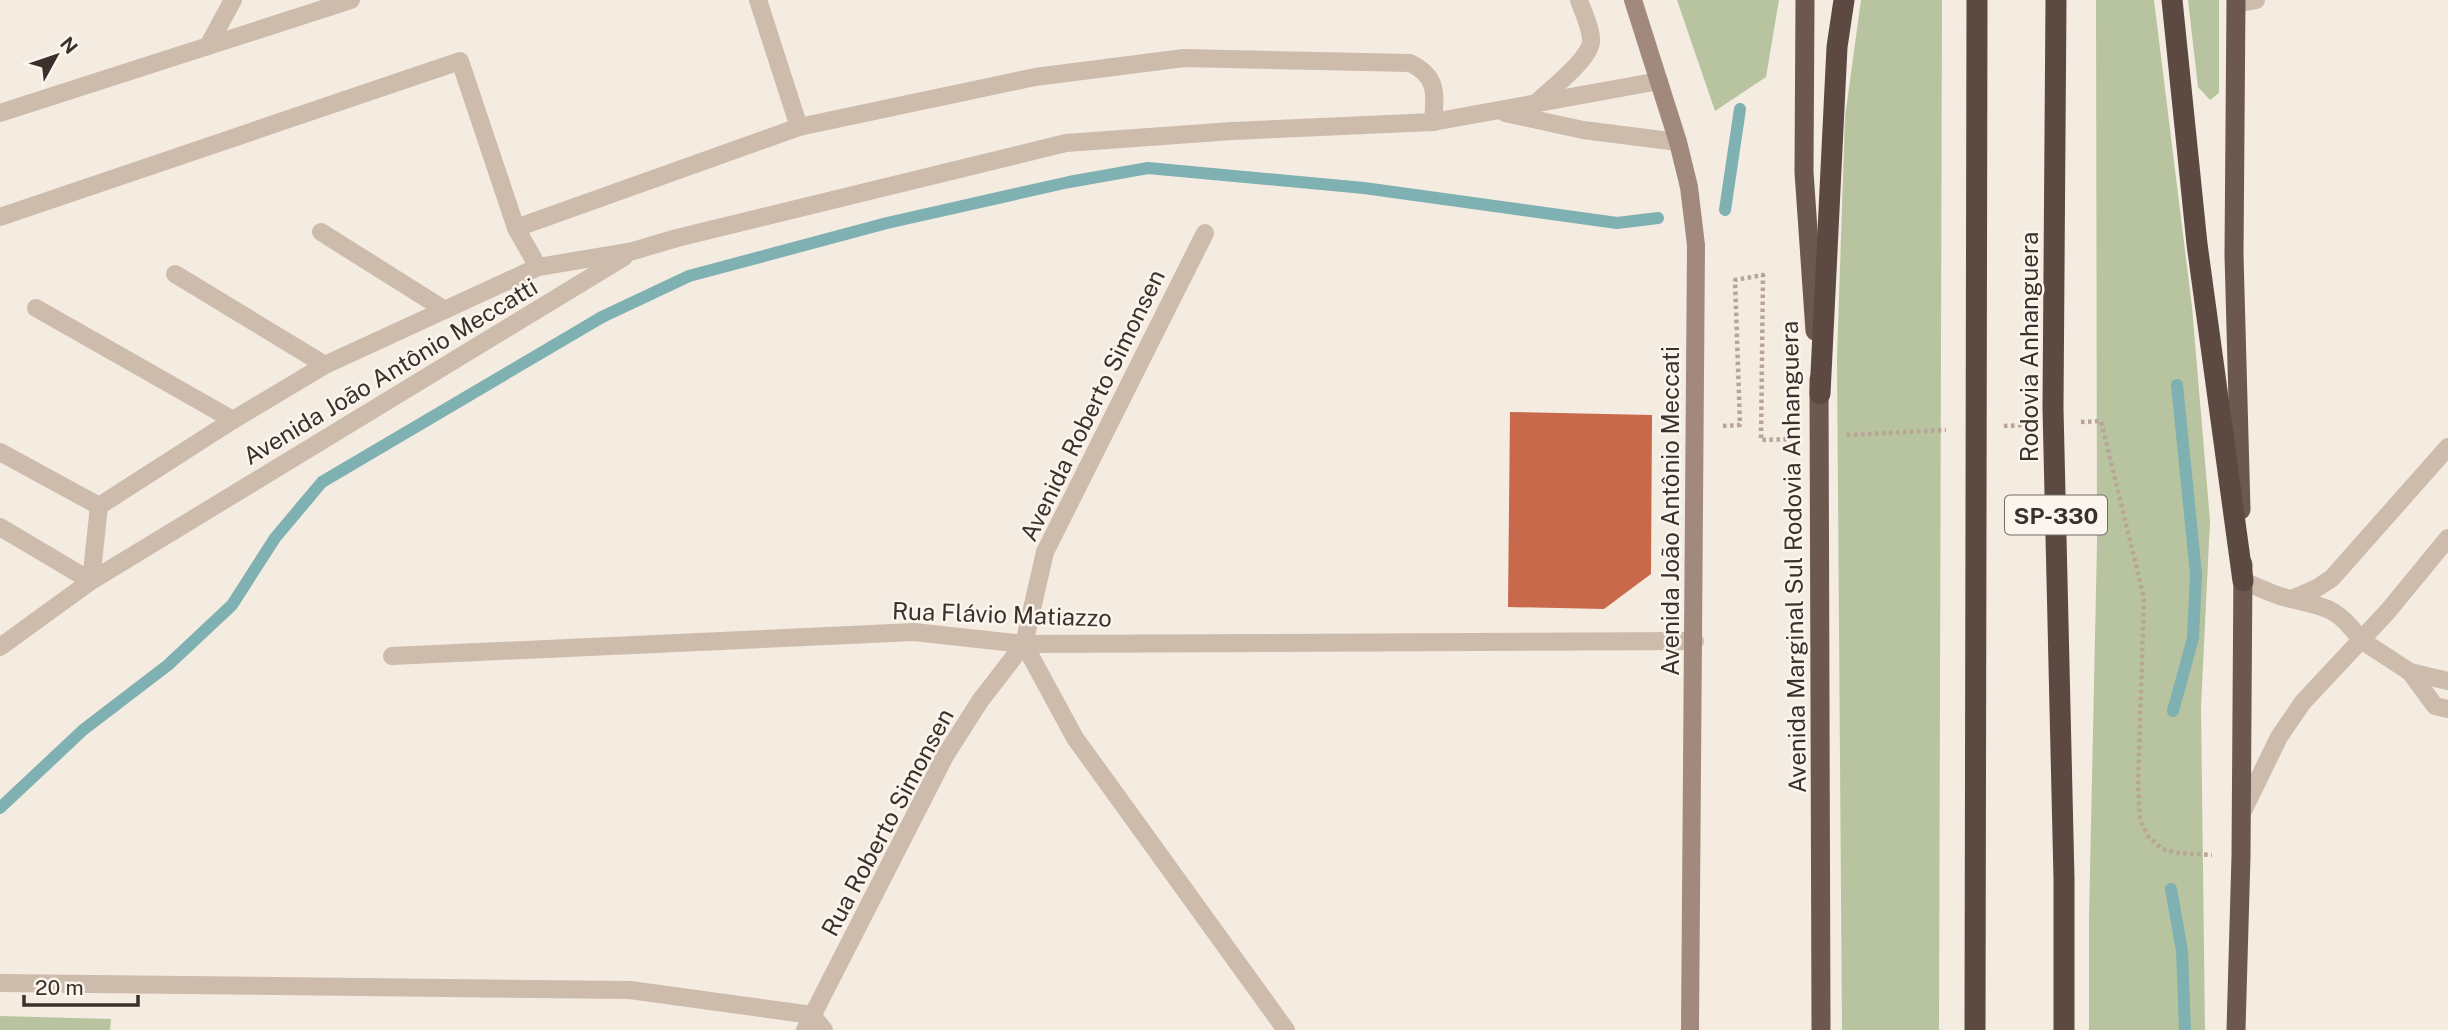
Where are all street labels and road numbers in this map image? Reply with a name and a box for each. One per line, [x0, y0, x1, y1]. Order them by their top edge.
street label: Rodovia Anhanguera [2015, 232, 2043, 462]
street label: Avenida Roberto Simonsen [1014, 265, 1170, 545]
street label: Avenida João Antônio Meccatti [238, 272, 542, 470]
street label: Avenida Marginal Sul Rodovia Anhanguera [1775, 321, 1811, 793]
street label: Avenida João Antônio Meccati [1656, 346, 1684, 676]
road number: SP-330 [2005, 495, 2107, 534]
street label: Rua Flávio Matiazzo [892, 596, 1112, 632]
street label: Rua Roberto Simonsen [815, 704, 959, 940]

